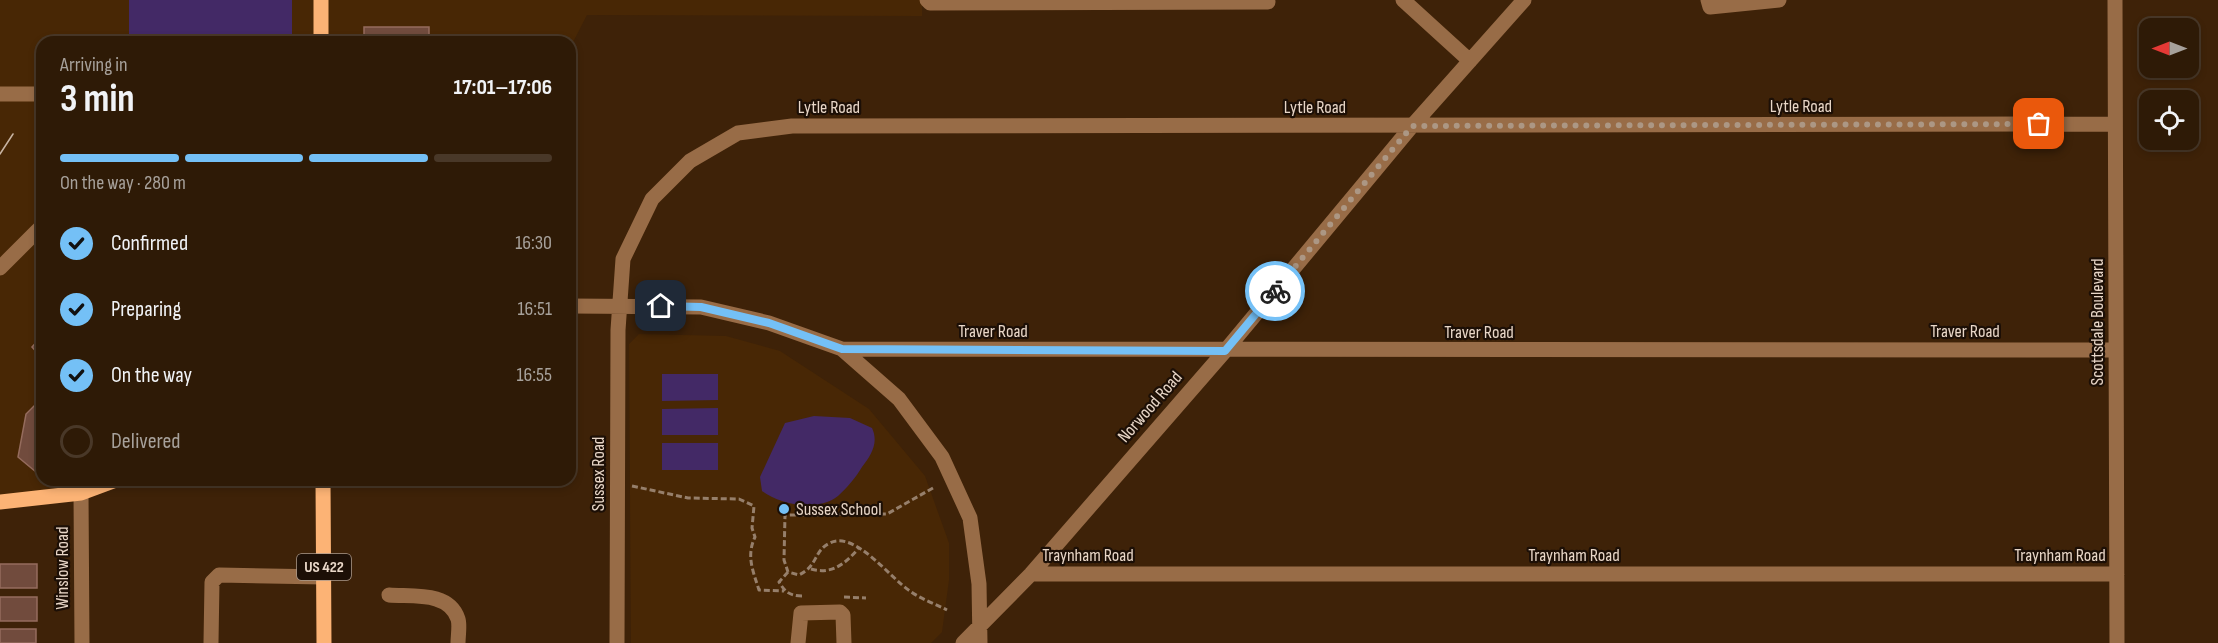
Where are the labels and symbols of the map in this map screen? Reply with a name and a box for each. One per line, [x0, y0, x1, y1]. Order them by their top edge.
north arrow [2139, 18, 2199, 78]
street label: Lytle Road [1770, 96, 1832, 117]
street label: Lytle Road [798, 97, 860, 118]
street label: Lytle Road [1284, 97, 1346, 118]
pin [2013, 98, 2064, 149]
street label: Scottsdale Boulevard [2087, 259, 2108, 385]
courier [1245, 261, 1305, 321]
pin [635, 280, 686, 331]
street label: Traver Road [958, 321, 1028, 342]
street label: Traver Road [1930, 321, 2000, 342]
street label: Traver Road [1444, 322, 1514, 343]
street label: Norwood Road [1113, 367, 1187, 447]
street label: Sussex Road [588, 437, 609, 511]
place label: Sussex School [796, 499, 882, 520]
marker: Sussex School [777, 502, 791, 516]
street label: Winslow Road [52, 527, 73, 609]
street label: Traynham Road [1042, 545, 1134, 566]
street label: Traynham Road [1528, 545, 1620, 566]
street label: Traynham Road [2014, 545, 2106, 566]
road number: US 422 [297, 554, 351, 580]

